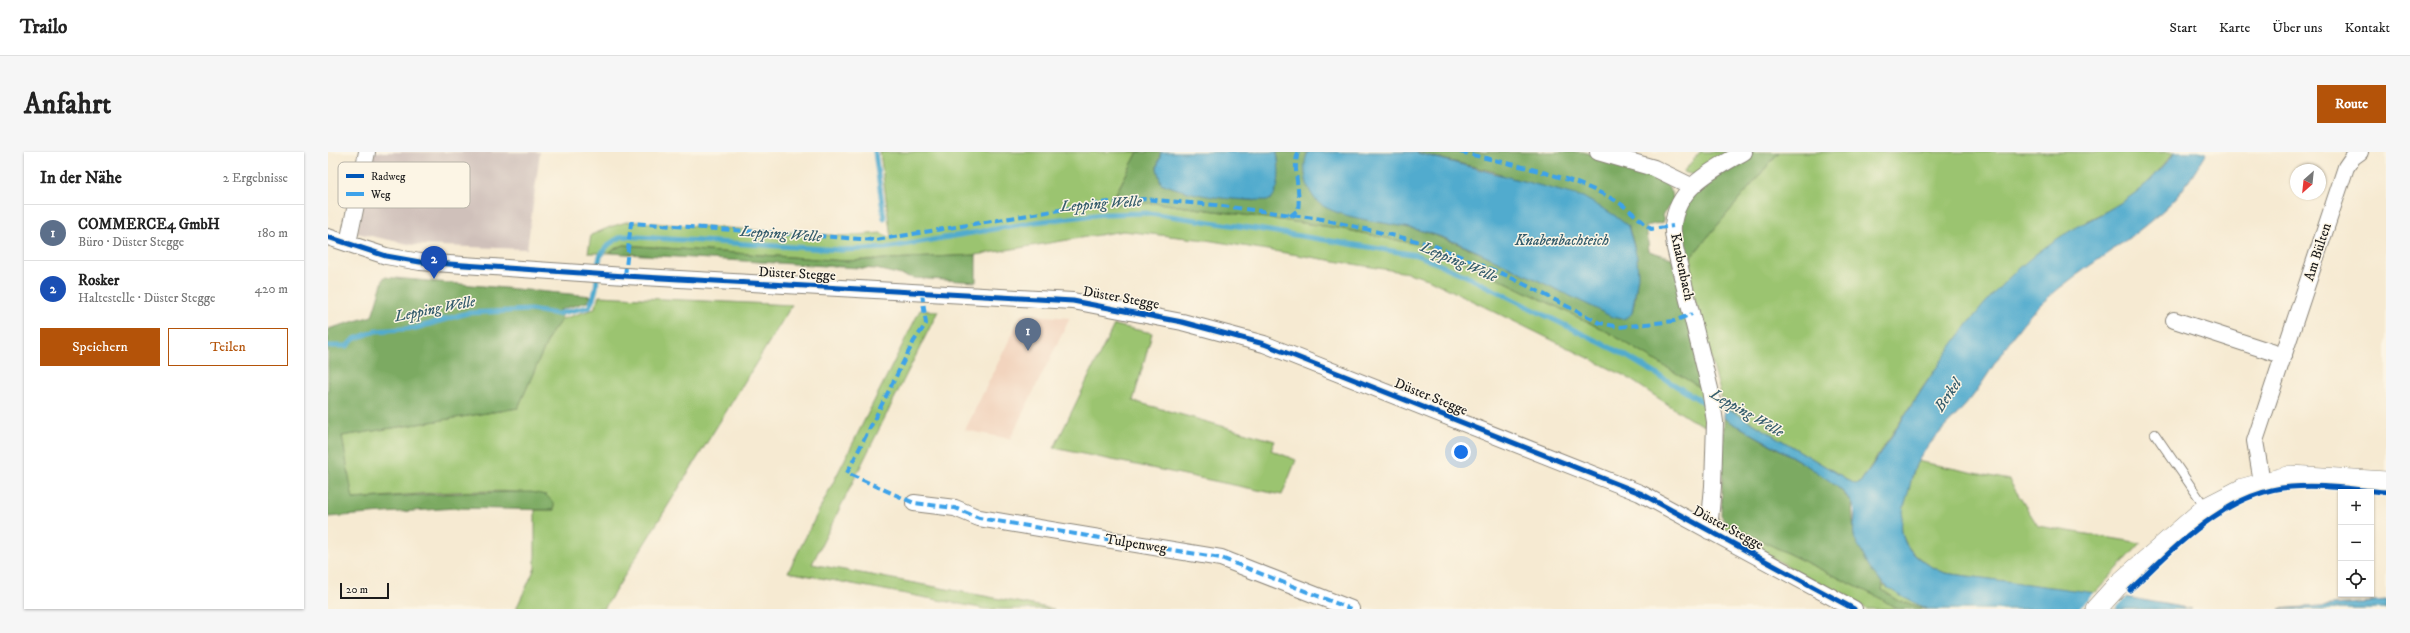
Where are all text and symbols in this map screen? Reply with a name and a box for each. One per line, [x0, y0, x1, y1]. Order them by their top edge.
text: Trailo [20, 16, 67, 39]
text: Start [2170, 19, 2197, 37]
text: Karte [2219, 19, 2250, 37]
text: Über uns [2272, 19, 2322, 37]
text: Kontakt [2344, 19, 2390, 37]
button: Route [2317, 85, 2386, 123]
text: Anfahrt [24, 87, 111, 122]
legend [338, 162, 470, 208]
north arrow [2290, 164, 2326, 200]
text: In der Nähe [40, 167, 122, 189]
text: 2 Ergebnisse [223, 170, 288, 186]
text: Radweg [371, 170, 406, 184]
text: Weg [370, 188, 391, 202]
water label: Lepping Welle [1059, 192, 1143, 216]
text: COMMERCE4 GmbH [78, 215, 220, 234]
street label: Am Bülten [2300, 220, 2336, 283]
water label: Lepping Welle [739, 222, 823, 246]
text: 1 [51, 225, 55, 241]
text: 180 m [257, 225, 288, 241]
water label: Knabenbachteich [1514, 231, 1609, 250]
street label: Knabenbach [1666, 232, 1698, 303]
text: Büro · Düster Stegge [78, 234, 184, 250]
water label: Lepping Welle [1417, 237, 1501, 287]
pin: 2 [421, 246, 447, 279]
street label: Düster Stegge [758, 263, 836, 285]
text: Rosker [78, 271, 119, 290]
text: 2 [50, 281, 56, 297]
text: 420 m [255, 281, 288, 297]
street label: Düster Stegge [1081, 282, 1161, 314]
text: Haltestelle · Düster Stegge [78, 290, 215, 306]
water label: Lepping Welle [392, 292, 478, 326]
pin: 1 [1015, 318, 1041, 351]
button: Speichern [40, 328, 160, 366]
button: Teilen [168, 328, 288, 366]
water label: Berkel [1930, 373, 1967, 416]
street label: Düster Stegge [1392, 374, 1470, 420]
water label: Lepping Welle [1706, 384, 1788, 442]
your location [1451, 442, 1471, 462]
map controls [2338, 489, 2374, 597]
button: + [2338, 489, 2374, 525]
street label: Düster Stegge [1690, 502, 1767, 554]
button: − [2338, 525, 2374, 561]
street label: Tulpenweg [1104, 530, 1168, 558]
button: locate [2338, 561, 2374, 597]
scale bar [340, 581, 389, 600]
text: 20 m [346, 583, 368, 597]

